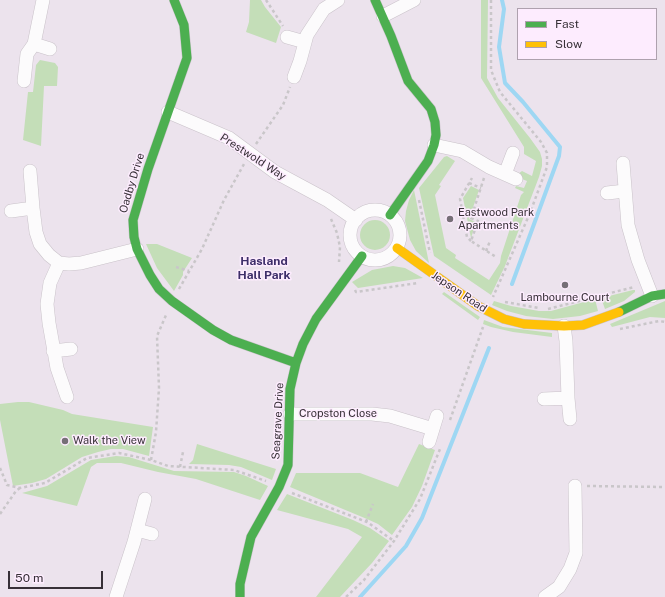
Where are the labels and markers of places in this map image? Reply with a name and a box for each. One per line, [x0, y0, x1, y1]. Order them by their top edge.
place label: Eastwood Park Apartments [458, 206, 534, 232]
marker: Eastwood Park Apartments [445, 214, 455, 224]
marker: Lambourne Court [560, 280, 570, 290]
place label: Lambourne Court [520, 291, 610, 305]
place label: Walk the View [73, 434, 146, 448]
marker: Walk the View [60, 436, 70, 446]

